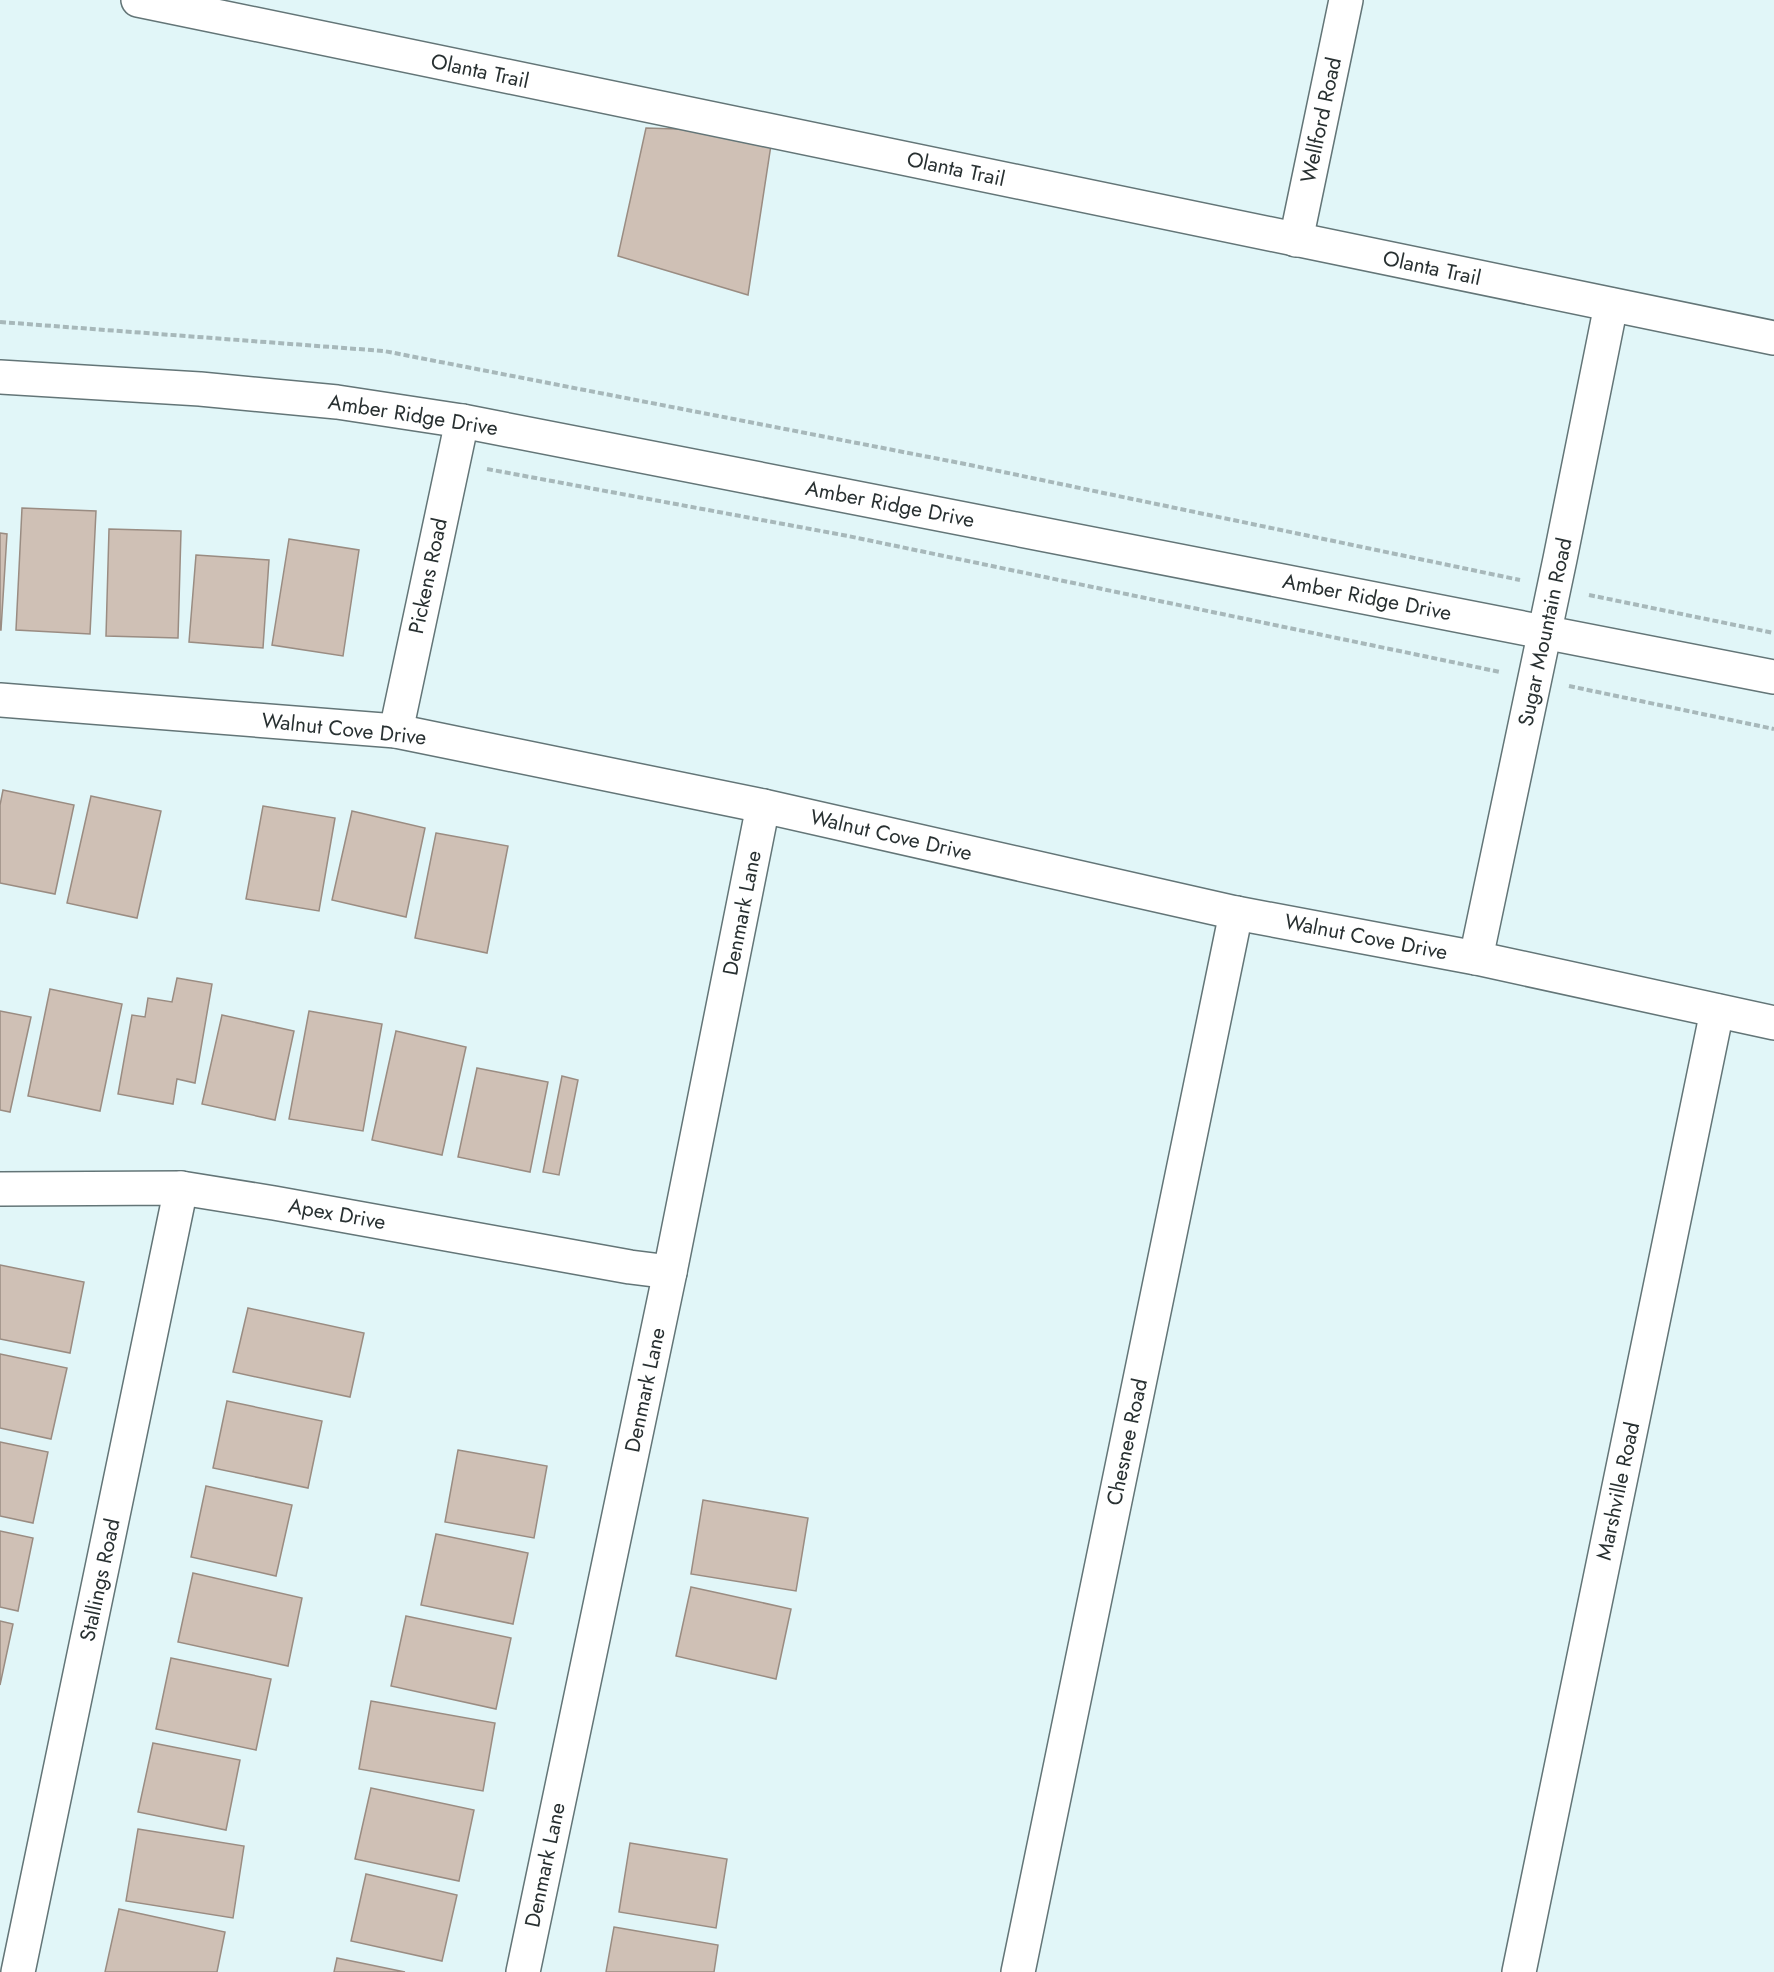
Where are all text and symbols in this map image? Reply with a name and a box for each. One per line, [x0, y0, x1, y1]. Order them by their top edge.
street label: Olanta Trail [428, 46, 532, 96]
street label: Wellford Road [1293, 54, 1349, 186]
street label: Olanta Trail [904, 144, 1008, 194]
street label: Olanta Trail [1380, 243, 1484, 293]
street label: Amber Ridge Drive [326, 387, 500, 443]
street label: Amber Ridge Drive [803, 473, 977, 535]
street label: Pickens Road [401, 515, 455, 637]
street label: Sugar Mountain Road [1510, 535, 1580, 729]
street label: Amber Ridge Drive [1280, 566, 1454, 628]
street label: Walnut Cove Drive [260, 705, 428, 753]
street label: Walnut Cove Drive [807, 802, 975, 868]
street label: Denmark Lane [715, 848, 769, 978]
street label: Walnut Cove Drive [1282, 907, 1450, 968]
street label: Apex Drive [286, 1191, 388, 1237]
street label: Denmark Lane [617, 1325, 673, 1455]
street label: Chesnee Road [1099, 1376, 1155, 1508]
street label: Marshville Road [1589, 1419, 1647, 1563]
street label: Stallings Road [72, 1516, 128, 1644]
street label: Denmark Lane [517, 1800, 573, 1930]

